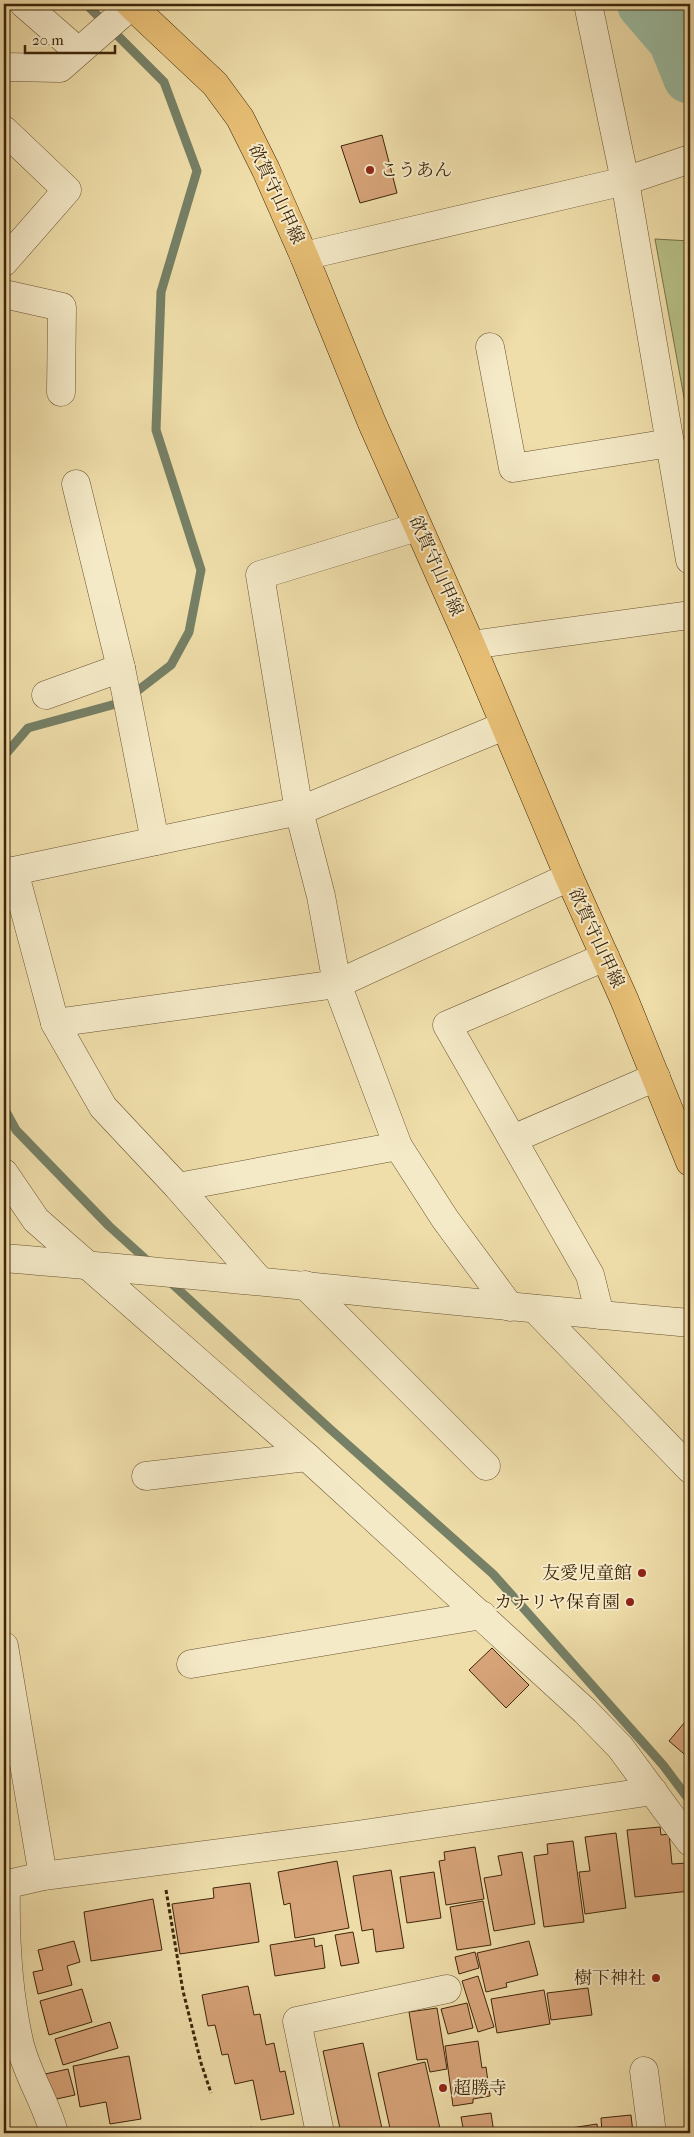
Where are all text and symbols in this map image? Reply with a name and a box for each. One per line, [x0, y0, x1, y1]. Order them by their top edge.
scale bar [25, 22, 115, 54]
text: 20 m [32, 31, 64, 49]
street label: 欲賀守山甲線 [244, 141, 308, 247]
place label: こうあん [380, 160, 452, 181]
marker: こうあん [364, 164, 376, 176]
street label: 欲賀守山甲線 [404, 512, 468, 620]
street label: 欲賀守山甲線 [564, 885, 628, 991]
place label: 友愛児童館 [542, 1563, 632, 1584]
marker: 友愛児童館 [636, 1567, 648, 1579]
place label: カナリヤ保育園 [494, 1592, 620, 1613]
marker: カナリヤ保育園 [624, 1596, 636, 1608]
place label: 樹下神社 [574, 1968, 646, 1989]
marker: 樹下神社 [650, 1972, 662, 1984]
place label: 超勝寺 [453, 2078, 507, 2099]
marker: 超勝寺 [437, 2082, 449, 2094]

